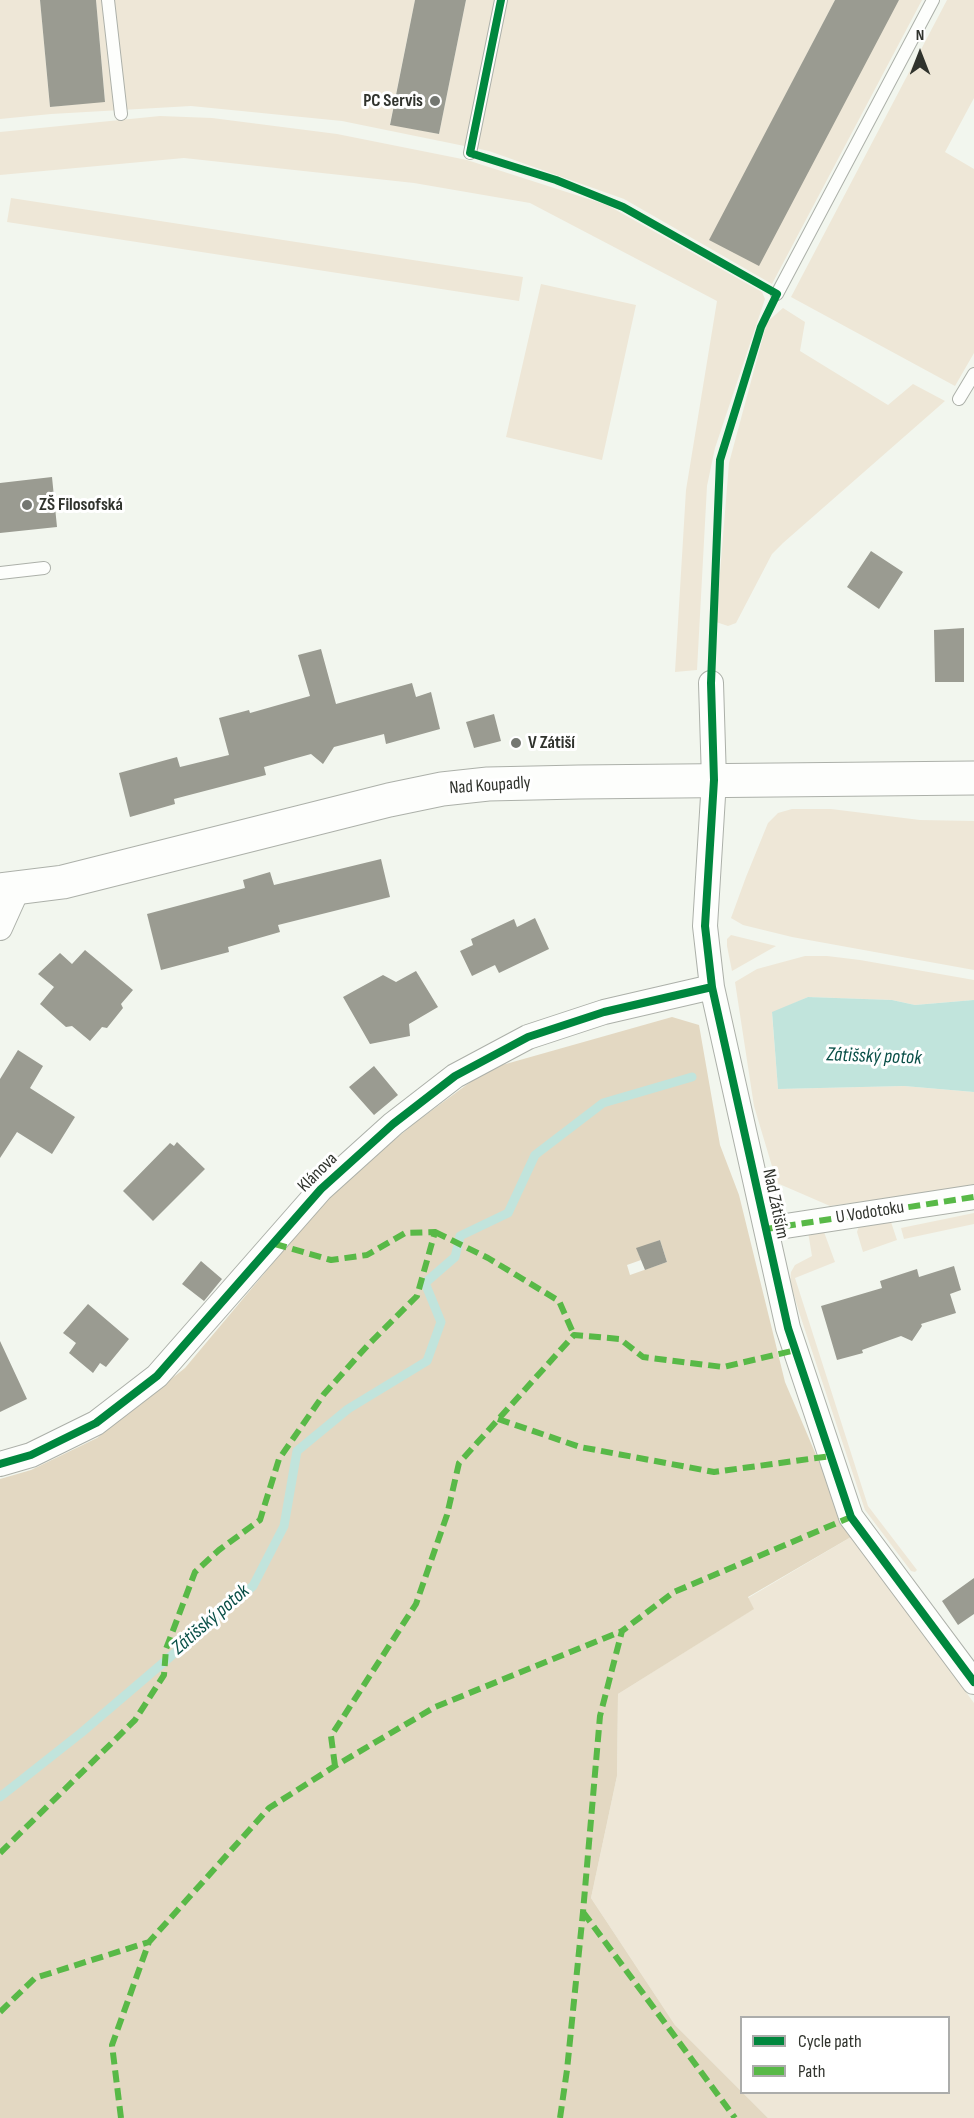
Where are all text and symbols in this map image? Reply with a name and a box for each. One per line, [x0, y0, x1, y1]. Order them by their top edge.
north arrow [890, 24, 950, 84]
text: N [916, 26, 924, 45]
place label: PC Servis [363, 90, 423, 112]
marker: PC Servis [428, 94, 442, 108]
place label: ZŠ Filosofská [39, 494, 123, 516]
marker: ZŠ Filosofská [20, 498, 34, 512]
place label: V Zátiší [528, 732, 575, 754]
marker: V Zátiší [509, 736, 523, 750]
street label: Nad Koupadly [449, 772, 531, 800]
water label: Zátišský potok [826, 1043, 922, 1071]
street label: Klánova [294, 1149, 342, 1197]
street label: Nad Zátiším [757, 1167, 793, 1241]
street label: U Vodotoku [834, 1197, 906, 1229]
water label: Zátišský potok [167, 1580, 255, 1660]
legend [740, 2016, 950, 2094]
text: Cycle path [798, 2031, 862, 2052]
text: Path [798, 2061, 826, 2082]

